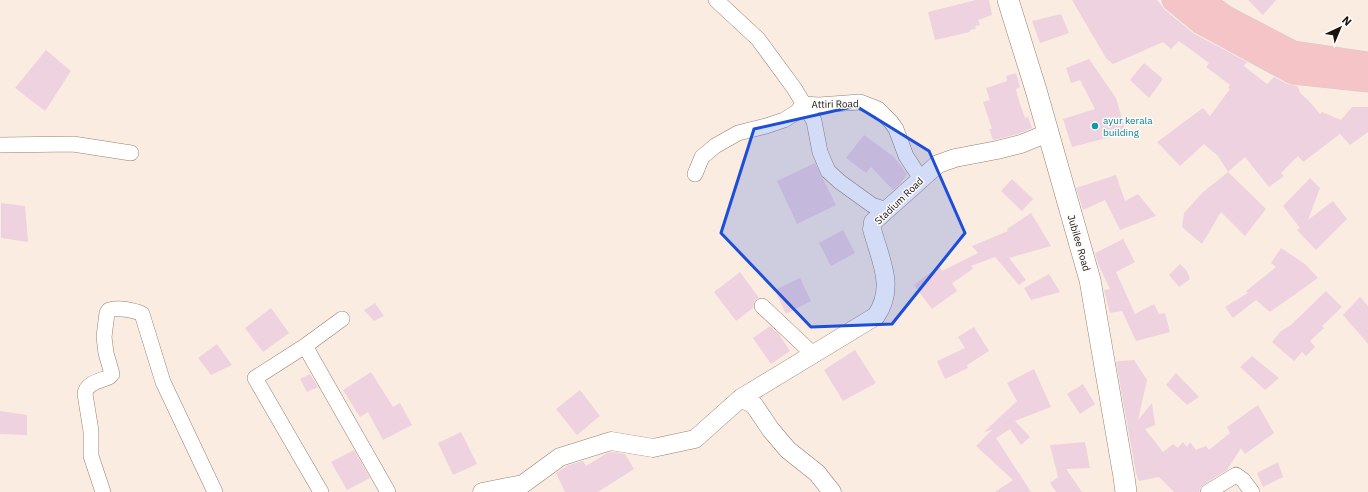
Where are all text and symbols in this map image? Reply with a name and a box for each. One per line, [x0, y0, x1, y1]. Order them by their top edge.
north arrow [1320, 8, 1360, 48]
text: N [1339, 13, 1355, 29]
street label: Attiri Road [811, 97, 859, 111]
place label: ayur kerala building [1103, 114, 1153, 139]
marker: ayur kerala building [1090, 121, 1100, 131]
street label: Stadium Road [872, 175, 926, 227]
street label: Jubilee Road [1065, 213, 1093, 273]

